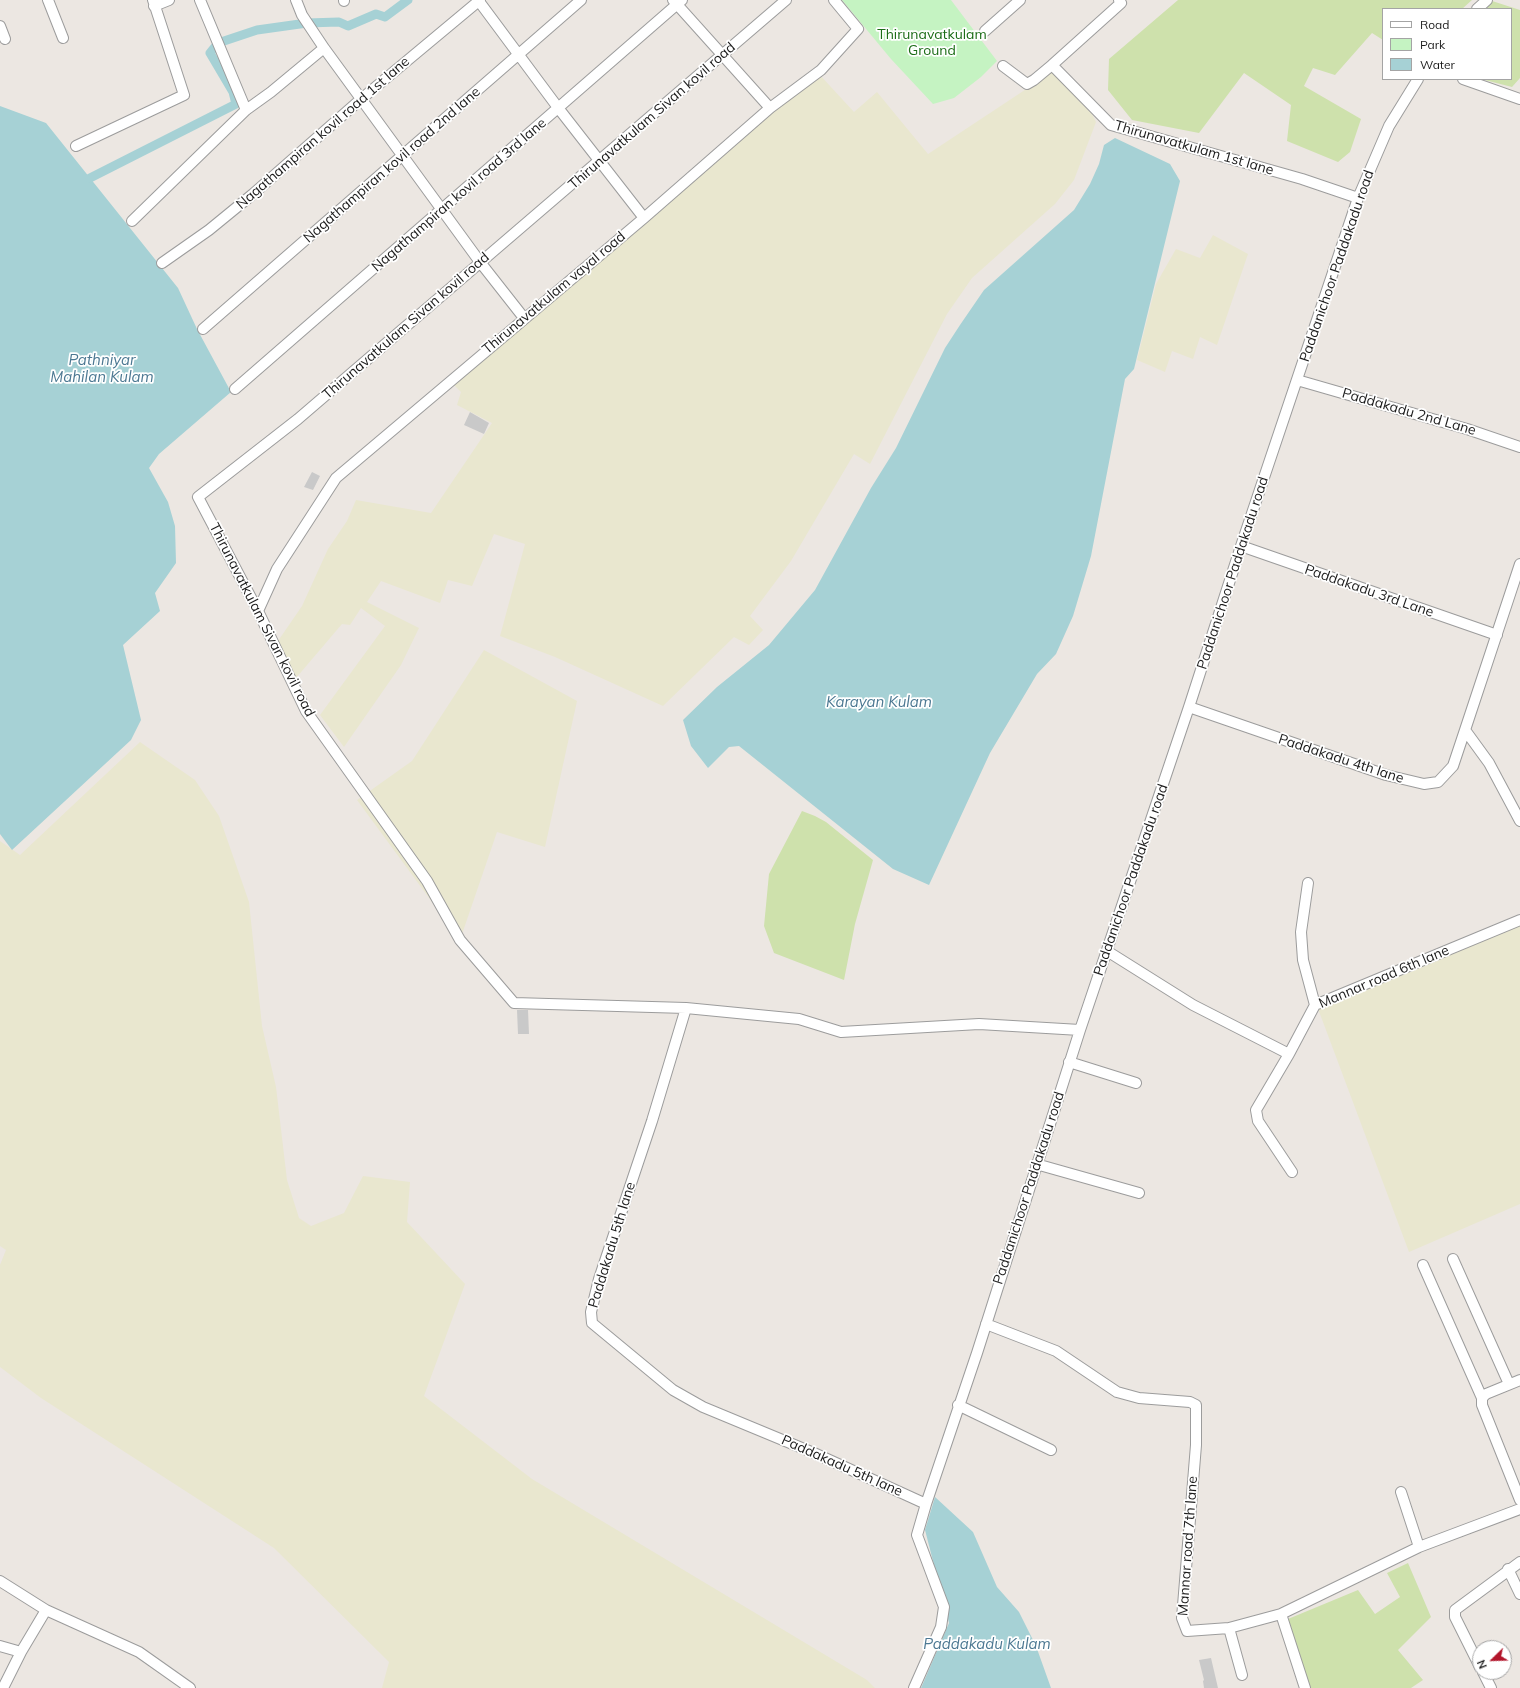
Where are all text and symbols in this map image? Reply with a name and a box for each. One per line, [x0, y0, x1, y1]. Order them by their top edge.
legend [1382, 8, 1512, 80]
text: Road [1420, 17, 1449, 32]
park label: Thirunavatkulam Ground [877, 27, 987, 60]
text: Park [1420, 37, 1445, 52]
street label: Thirunavatkulam Sivan kovil road [565, 39, 739, 193]
street label: Nagathampiran kovil road 1st lane [233, 53, 413, 213]
text: Water [1420, 57, 1455, 72]
street label: Nagathampiran kovil road 2nd lane [300, 84, 484, 246]
street label: Nagathampiran kovil road 3rd lane [368, 115, 550, 275]
street label: Thirunavatkulam 1st lane [1113, 117, 1275, 179]
street label: Paddanichoor Paddakadu road [1296, 168, 1378, 364]
street label: Thirunavatkulam vayal road [479, 228, 629, 358]
street label: Thirunavatkulam Sivan kovil road [319, 249, 493, 403]
water label: Pathniyar Mahilan Kulam [50, 351, 154, 386]
street label: Paddakadu 2nd Lane [1340, 385, 1478, 439]
street label: Paddanichoor Paddakadu road [1194, 475, 1272, 671]
street label: Thirunavatkulam Sivan kovil road [206, 520, 318, 720]
street label: Paddakadu 3rd Lane [1302, 561, 1436, 621]
water label: Karayan Kulam [826, 693, 932, 711]
street label: Paddakadu 4th lane [1276, 731, 1406, 787]
street label: Paddanichoor Paddakadu road [1090, 782, 1172, 978]
street label: Mannar road 6th lane [1316, 942, 1452, 1012]
street label: Paddanichoor Paddakadu road [990, 1090, 1068, 1286]
street label: Paddakadu 5th lane [585, 1180, 639, 1310]
street label: Paddakadu 5th lane [779, 1432, 905, 1500]
street label: Mannar road 7th lane [1175, 1476, 1201, 1616]
water label: Paddakadu Kulam [923, 1635, 1051, 1653]
north arrow [1472, 1640, 1512, 1680]
text: N [1474, 1658, 1490, 1671]

